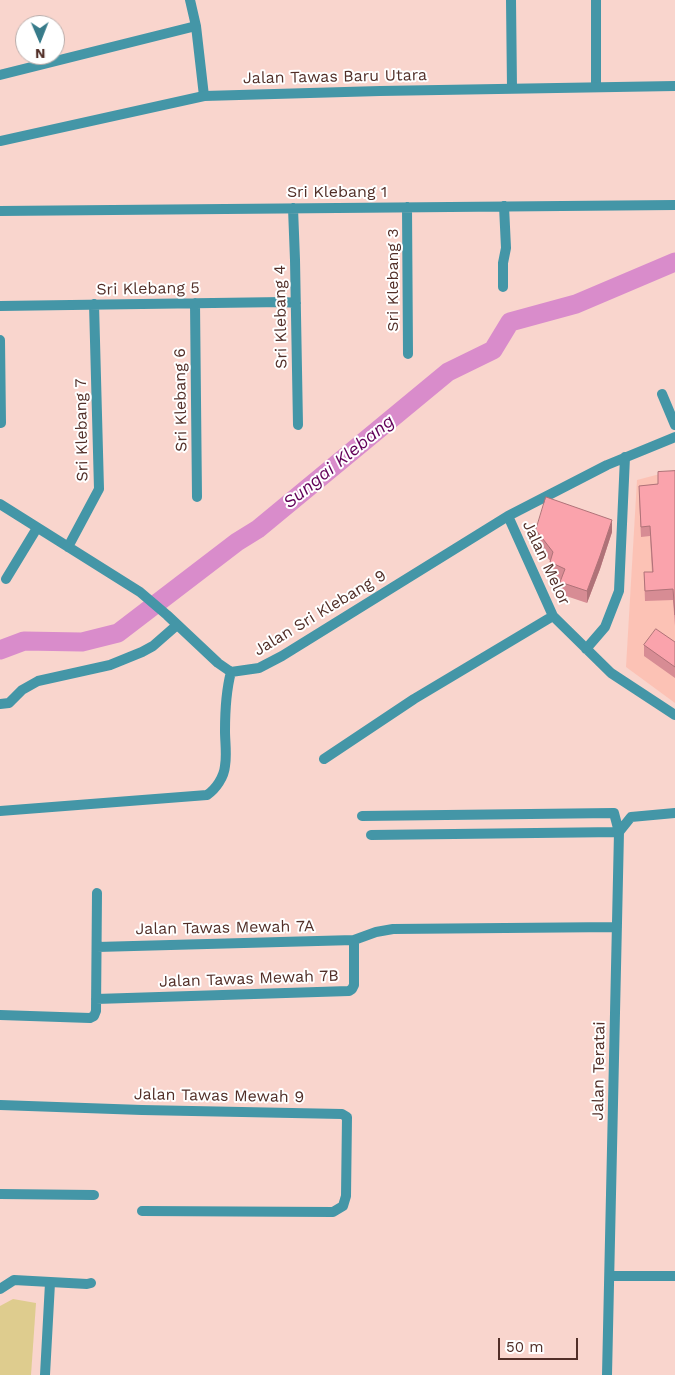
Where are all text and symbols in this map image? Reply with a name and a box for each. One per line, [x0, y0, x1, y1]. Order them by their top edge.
north arrow [15, 15, 65, 65]
text: N [35, 46, 46, 62]
street label: Jalan Tawas Baru Utara [243, 66, 427, 88]
street label: Sri Klebang 1 [287, 182, 387, 202]
street label: Sri Klebang 3 [383, 228, 403, 332]
street label: Sri Klebang 4 [270, 265, 292, 369]
street label: Sri Klebang 5 [96, 278, 200, 300]
street label: Sri Klebang 6 [170, 348, 192, 452]
street label: Sri Klebang 7 [72, 378, 92, 482]
water label: Sungai Klebang [279, 411, 399, 513]
street label: Jalan Melor [518, 518, 574, 608]
street label: Jalan Sri Klebang 9 [250, 566, 390, 660]
street label: Jalan Tawas Mewah 7A [135, 917, 315, 939]
street label: Jalan Tawas Mewah 7B [159, 966, 339, 992]
street label: Jalan Teratai [589, 1021, 609, 1121]
street label: Jalan Tawas Mewah 9 [134, 1085, 304, 1107]
scale bar [500, 1328, 580, 1360]
text: 50 m [506, 1338, 543, 1356]

